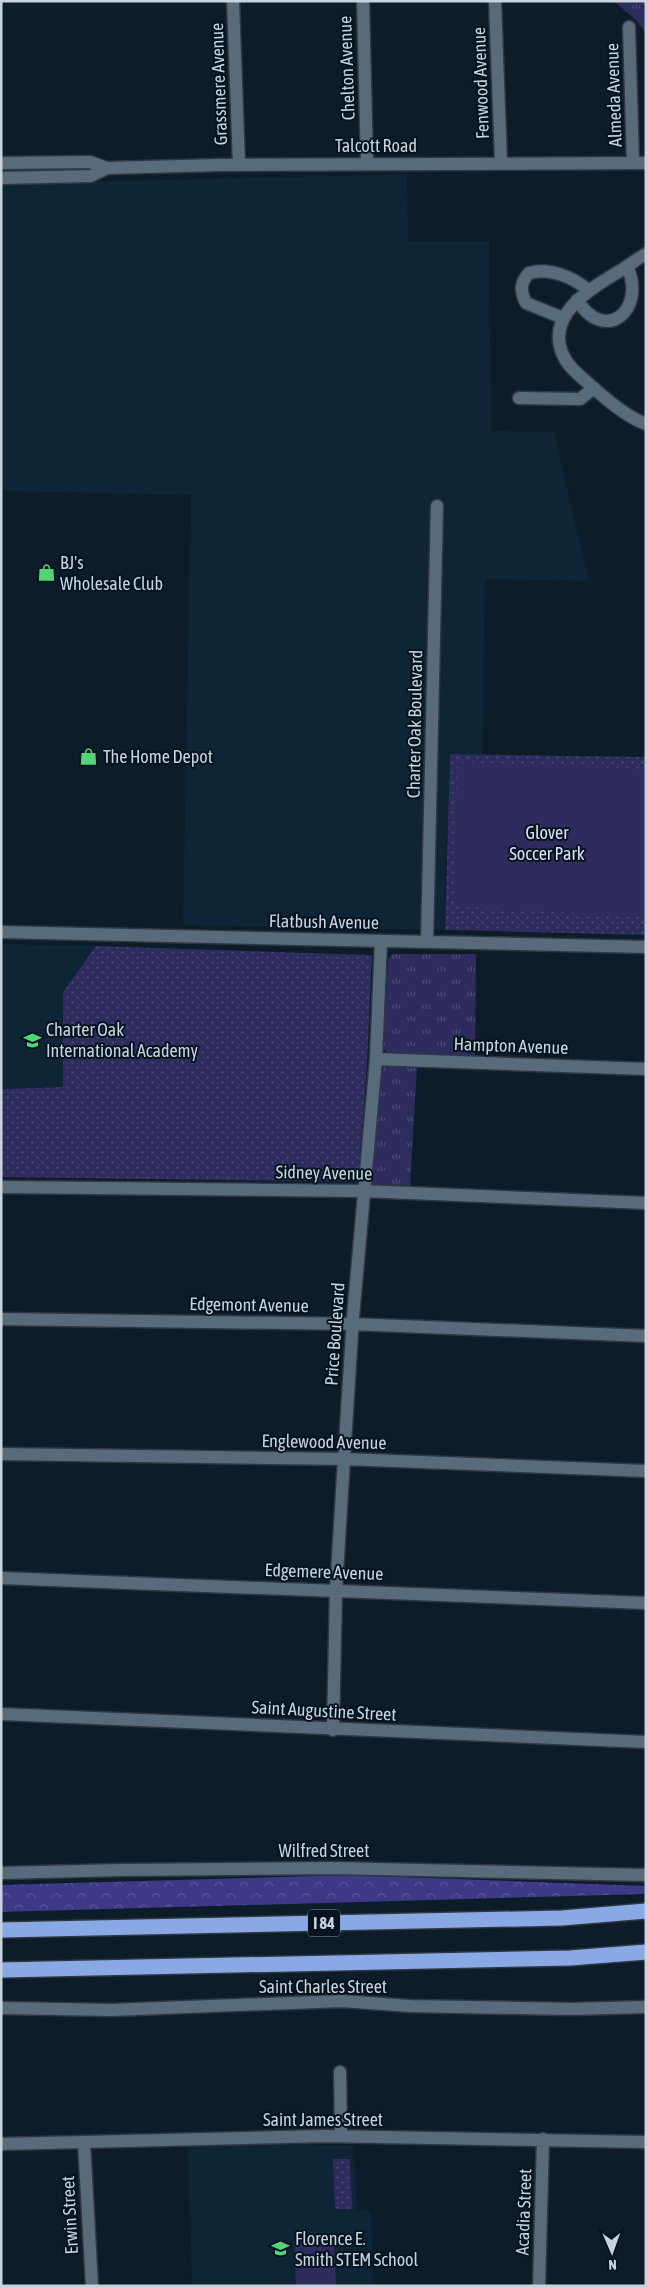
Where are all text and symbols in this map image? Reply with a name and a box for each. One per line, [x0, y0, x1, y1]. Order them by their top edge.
street label: Chelton Avenue [334, 16, 359, 120]
street label: Grassmere Avenue [206, 22, 231, 146]
street label: Fenwood Avenue [468, 27, 493, 139]
street label: Almeda Avenue [601, 43, 626, 147]
street label: Talcott Road [335, 135, 417, 156]
place label: BJ's Wholesale Club [60, 552, 163, 594]
shop icon: BJ's Wholesale Club [36, 563, 56, 583]
street label: Charter Oak Boulevard [403, 650, 426, 798]
place label: The Home Depot [103, 746, 213, 767]
shop icon: The Home Depot [79, 747, 99, 767]
park label: Glover Soccer Park [509, 822, 585, 864]
street label: Flatbush Avenue [269, 910, 379, 933]
place label: Charter Oak International Academy [46, 1019, 198, 1061]
school or university icon: Charter Oak International Academy [22, 1030, 42, 1050]
street label: Hampton Avenue [453, 1033, 569, 1058]
street label: Sidney Avenue [275, 1161, 373, 1184]
street label: Price Boulevard [320, 1282, 349, 1386]
street label: Edgemont Avenue [189, 1293, 309, 1316]
street label: Englewood Avenue [261, 1430, 387, 1453]
street label: Edgemere Avenue [264, 1559, 384, 1584]
street label: Saint Augustine Street [251, 1696, 397, 1725]
street label: Wilfred Street [279, 1840, 369, 1861]
road number: I 84 [308, 1910, 340, 1936]
street label: Saint Charles Street [259, 1976, 387, 1997]
street label: Saint James Street [263, 2109, 383, 2130]
street label: Acadia Street [511, 2168, 536, 2256]
street label: Erwin Street [57, 2175, 82, 2255]
north arrow [587, 2227, 637, 2277]
place label: Florence E. Smith STEM School [295, 2228, 419, 2270]
school or university icon: Florence E. Smith STEM School [271, 2239, 291, 2259]
text: N [608, 2257, 617, 2273]

